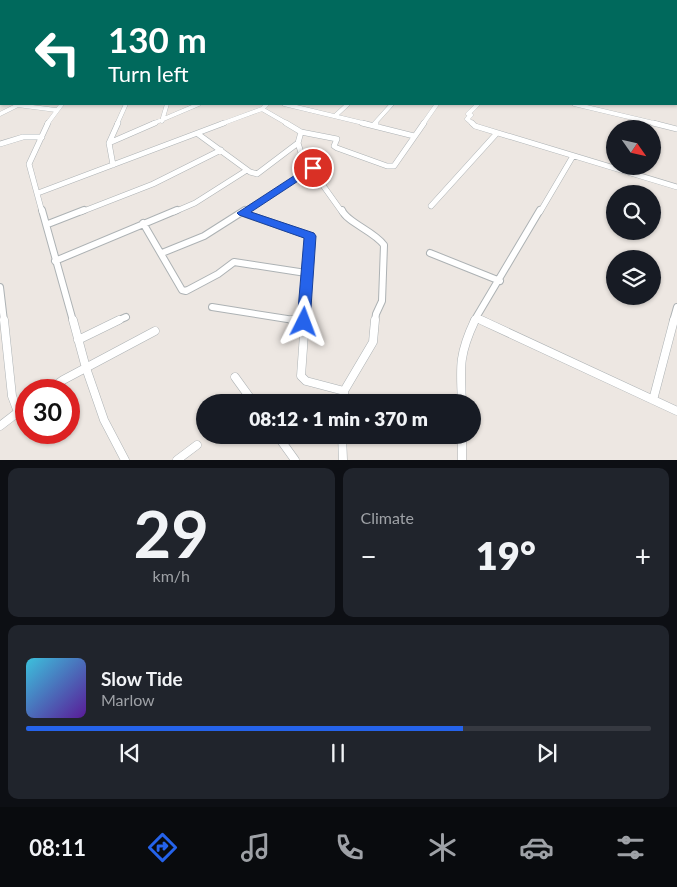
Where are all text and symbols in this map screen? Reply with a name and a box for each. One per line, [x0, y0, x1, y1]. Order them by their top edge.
text: 130 m [108, 18, 207, 60]
icon: left [25, 20, 90, 85]
text: Turn left [108, 60, 189, 87]
north arrow [606, 120, 661, 175]
map controls [606, 120, 661, 305]
pin [292, 147, 334, 189]
icon: arrive [299, 154, 327, 182]
button: search [606, 185, 661, 240]
button: layers [606, 250, 661, 305]
position arrow [277, 295, 329, 347]
speed limit sign: 30 [15, 379, 80, 444]
text: 08:12 · 1 min · 370 m [249, 407, 428, 430]
text: 29 [134, 494, 209, 572]
text: Climate [361, 508, 414, 527]
text: 19° [476, 532, 536, 578]
text: − [361, 539, 377, 573]
text: + [635, 539, 651, 573]
text: km/h [153, 566, 190, 585]
text: Slow Tide [101, 667, 183, 690]
text: Marlow [101, 690, 155, 709]
icon: previous [116, 739, 144, 767]
icon: pause [324, 739, 352, 767]
icon: next [533, 739, 561, 767]
icon: directions [145, 830, 180, 865]
icon: music [238, 830, 273, 865]
icon: phone [332, 830, 367, 865]
icon: climate [425, 830, 460, 865]
icon: car [519, 830, 554, 865]
icon: filters [613, 830, 648, 865]
text: 08:11 [29, 834, 86, 861]

